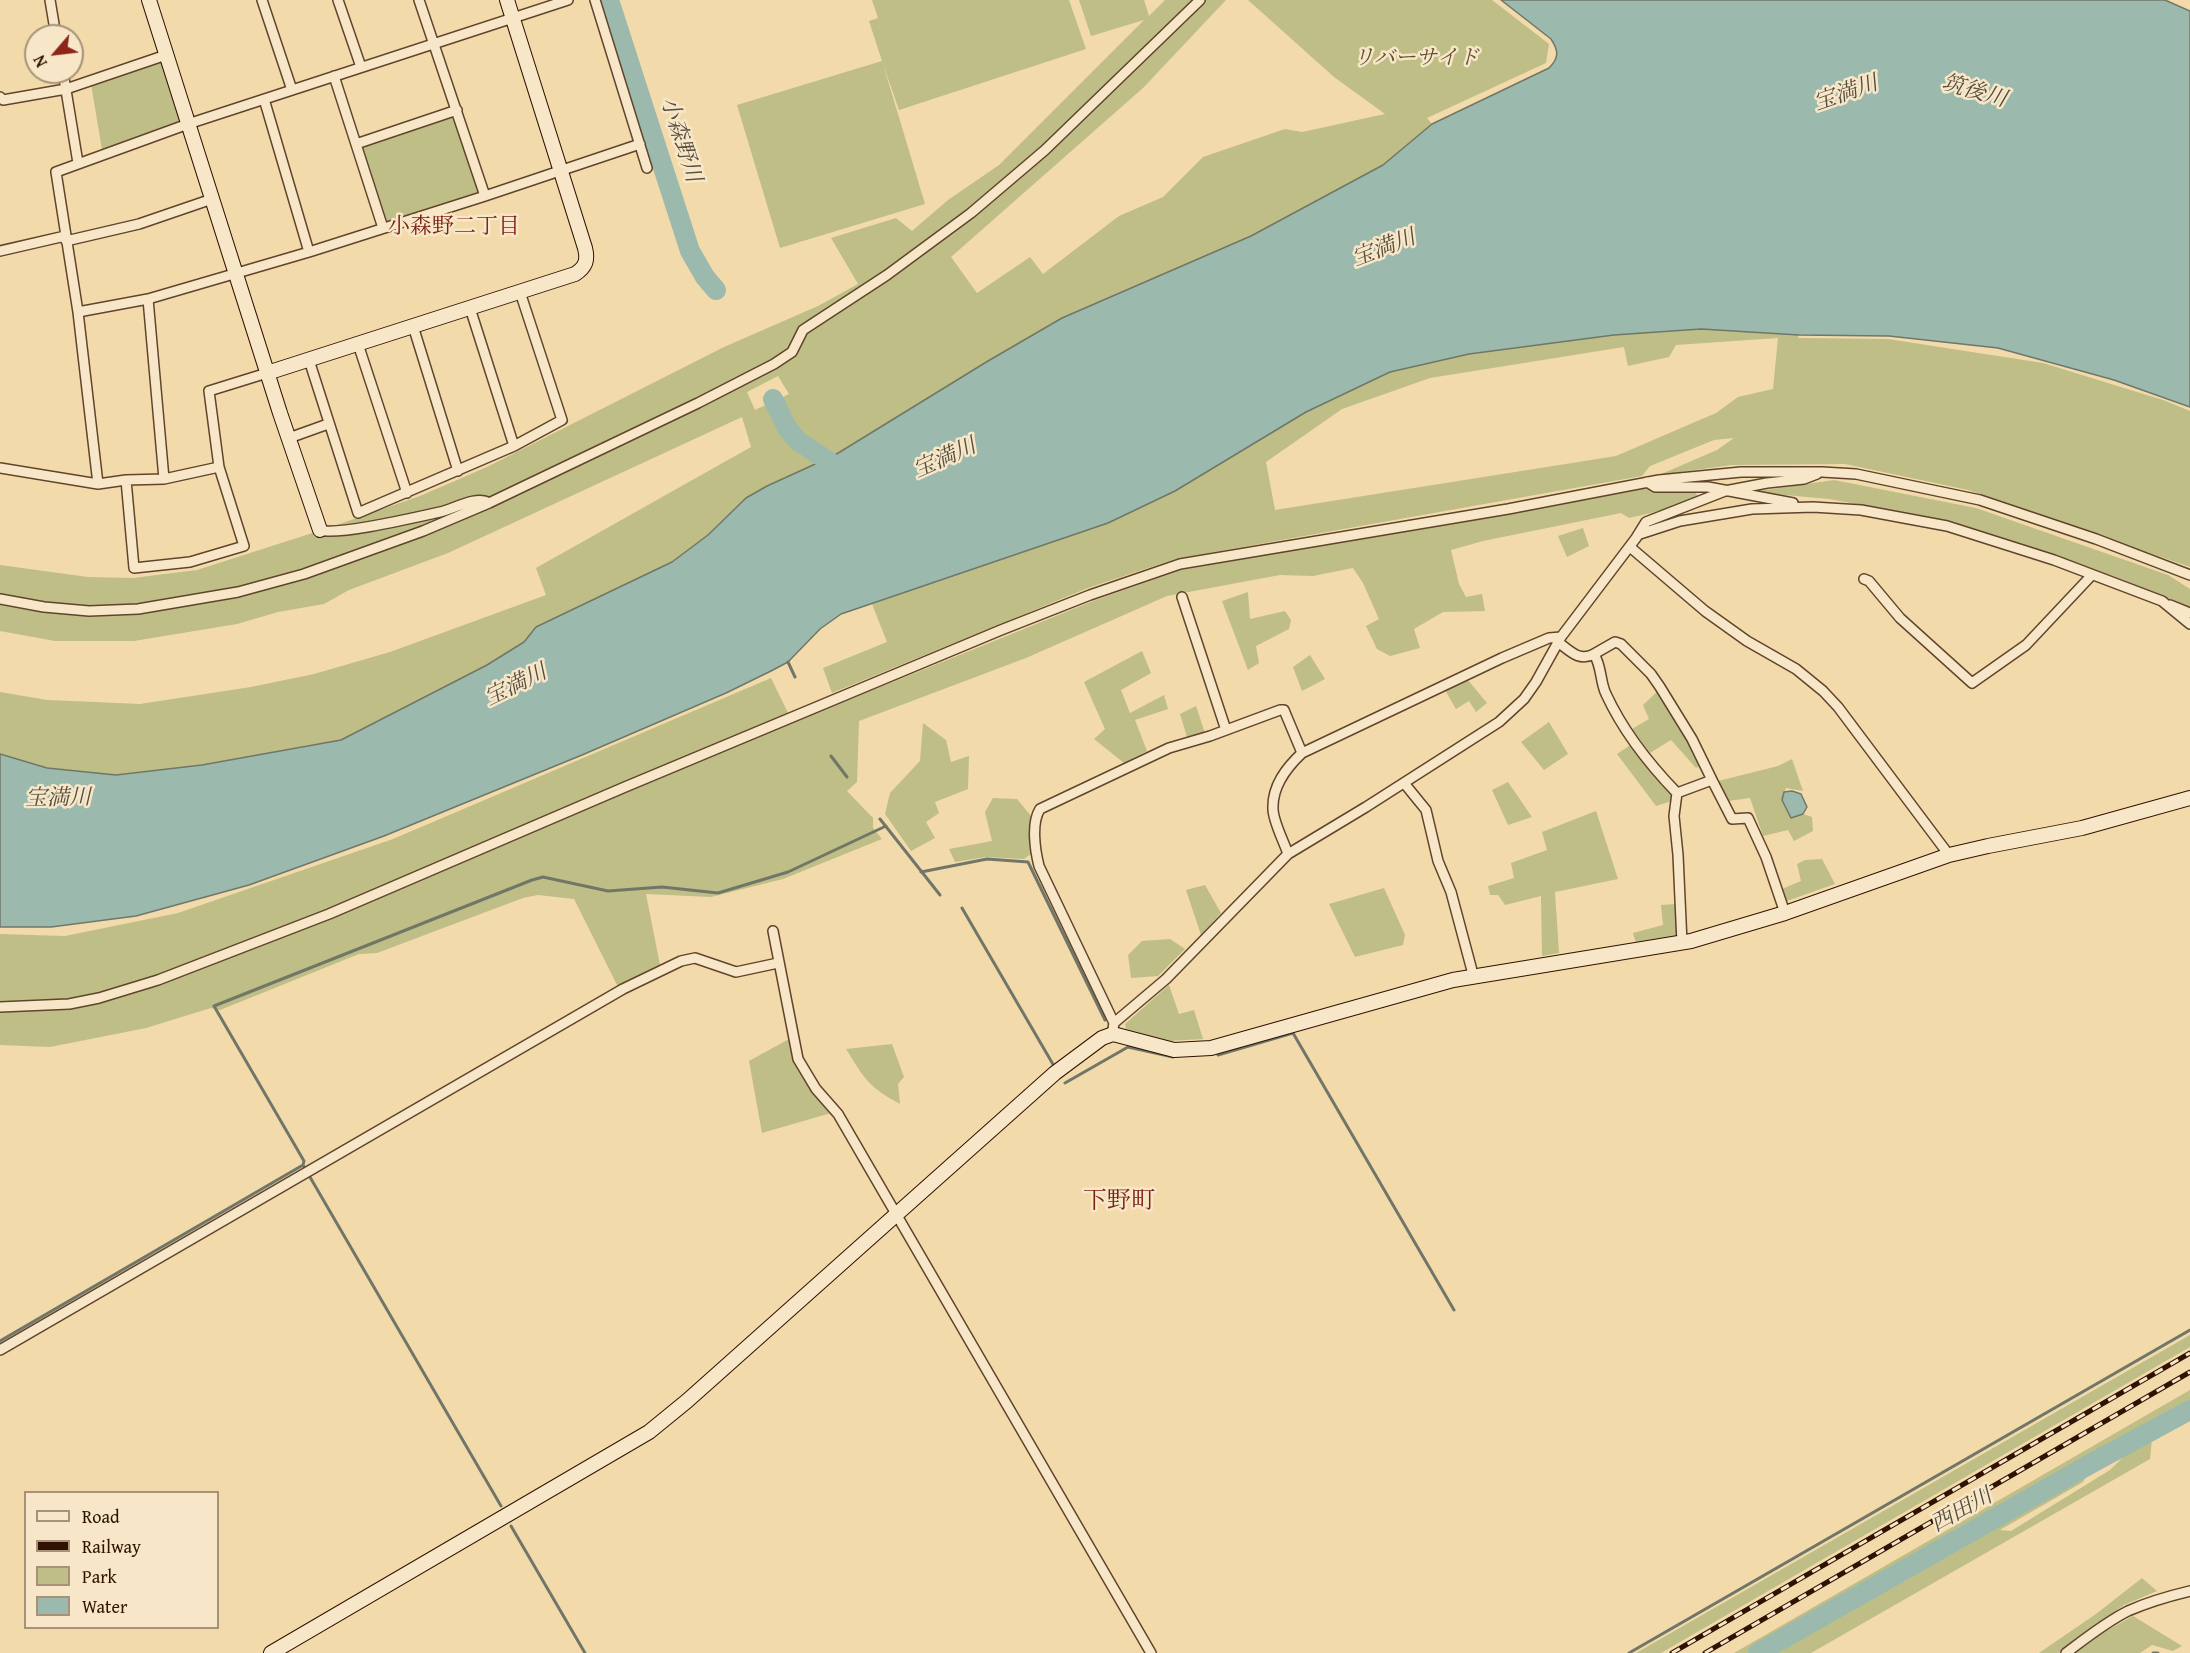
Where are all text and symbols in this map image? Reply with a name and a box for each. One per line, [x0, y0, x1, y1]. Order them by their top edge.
north arrow [24, 24, 84, 84]
park label: リバーサイド [1353, 46, 1479, 72]
text: N [27, 51, 53, 72]
water label: 筑後川 [1939, 70, 2009, 114]
water label: 宝満川 [1811, 71, 1881, 117]
water label: 小森野川 [654, 94, 706, 186]
district label: 小森野二丁目 [388, 214, 520, 240]
water label: 宝満川 [1348, 225, 1420, 273]
water label: 宝満川 [909, 434, 981, 484]
water label: 宝満川 [481, 660, 551, 712]
water label: 宝満川 [25, 785, 91, 813]
district label: 下野町 [1083, 1188, 1155, 1216]
water label: 西田川 [1927, 1483, 1997, 1539]
legend [24, 1491, 219, 1629]
text: Road [82, 1503, 120, 1530]
text: Railway [82, 1533, 141, 1560]
text: Park [82, 1563, 117, 1590]
text: Water [82, 1593, 127, 1620]

